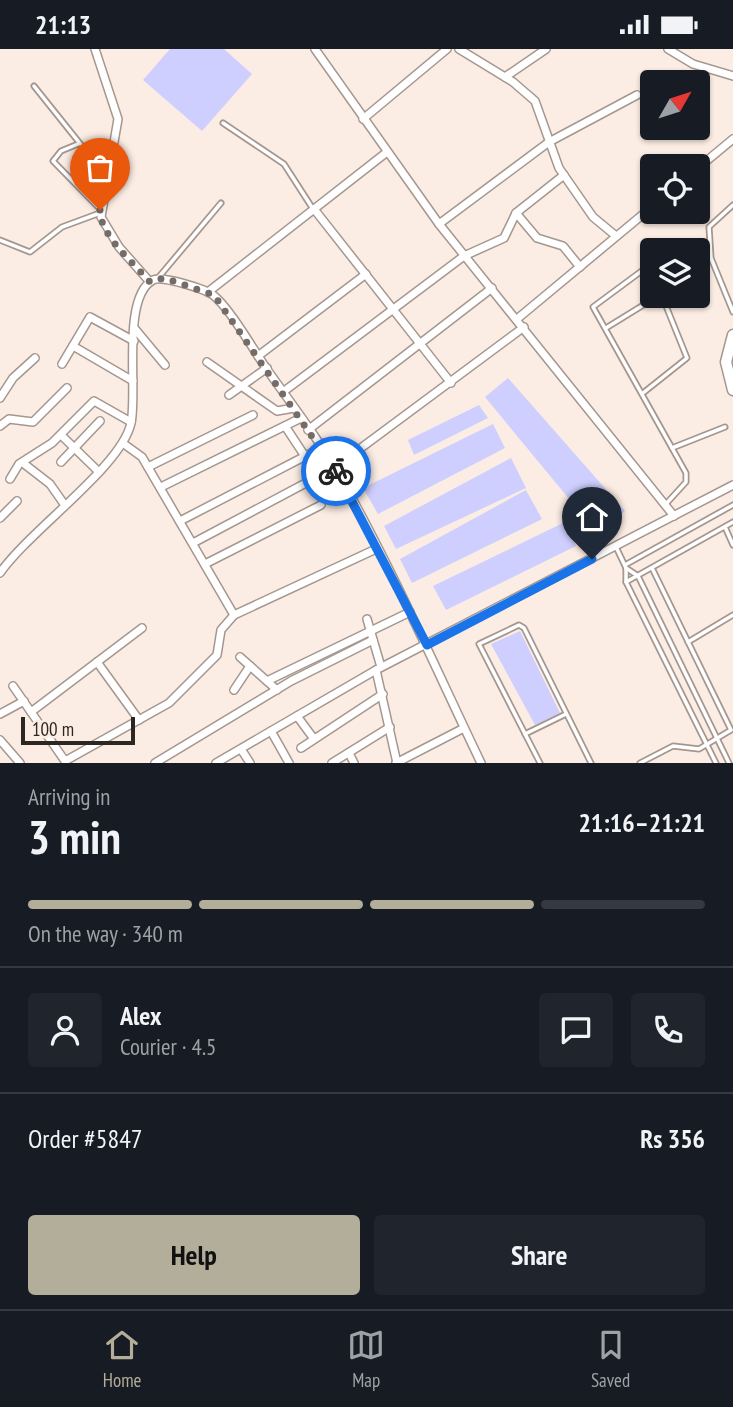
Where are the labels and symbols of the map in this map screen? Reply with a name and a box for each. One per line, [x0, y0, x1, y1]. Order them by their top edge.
north arrow [640, 70, 710, 140]
pin [70, 138, 130, 210]
courier [301, 436, 371, 506]
pin [562, 487, 622, 559]
scale bar [21, 714, 135, 746]

